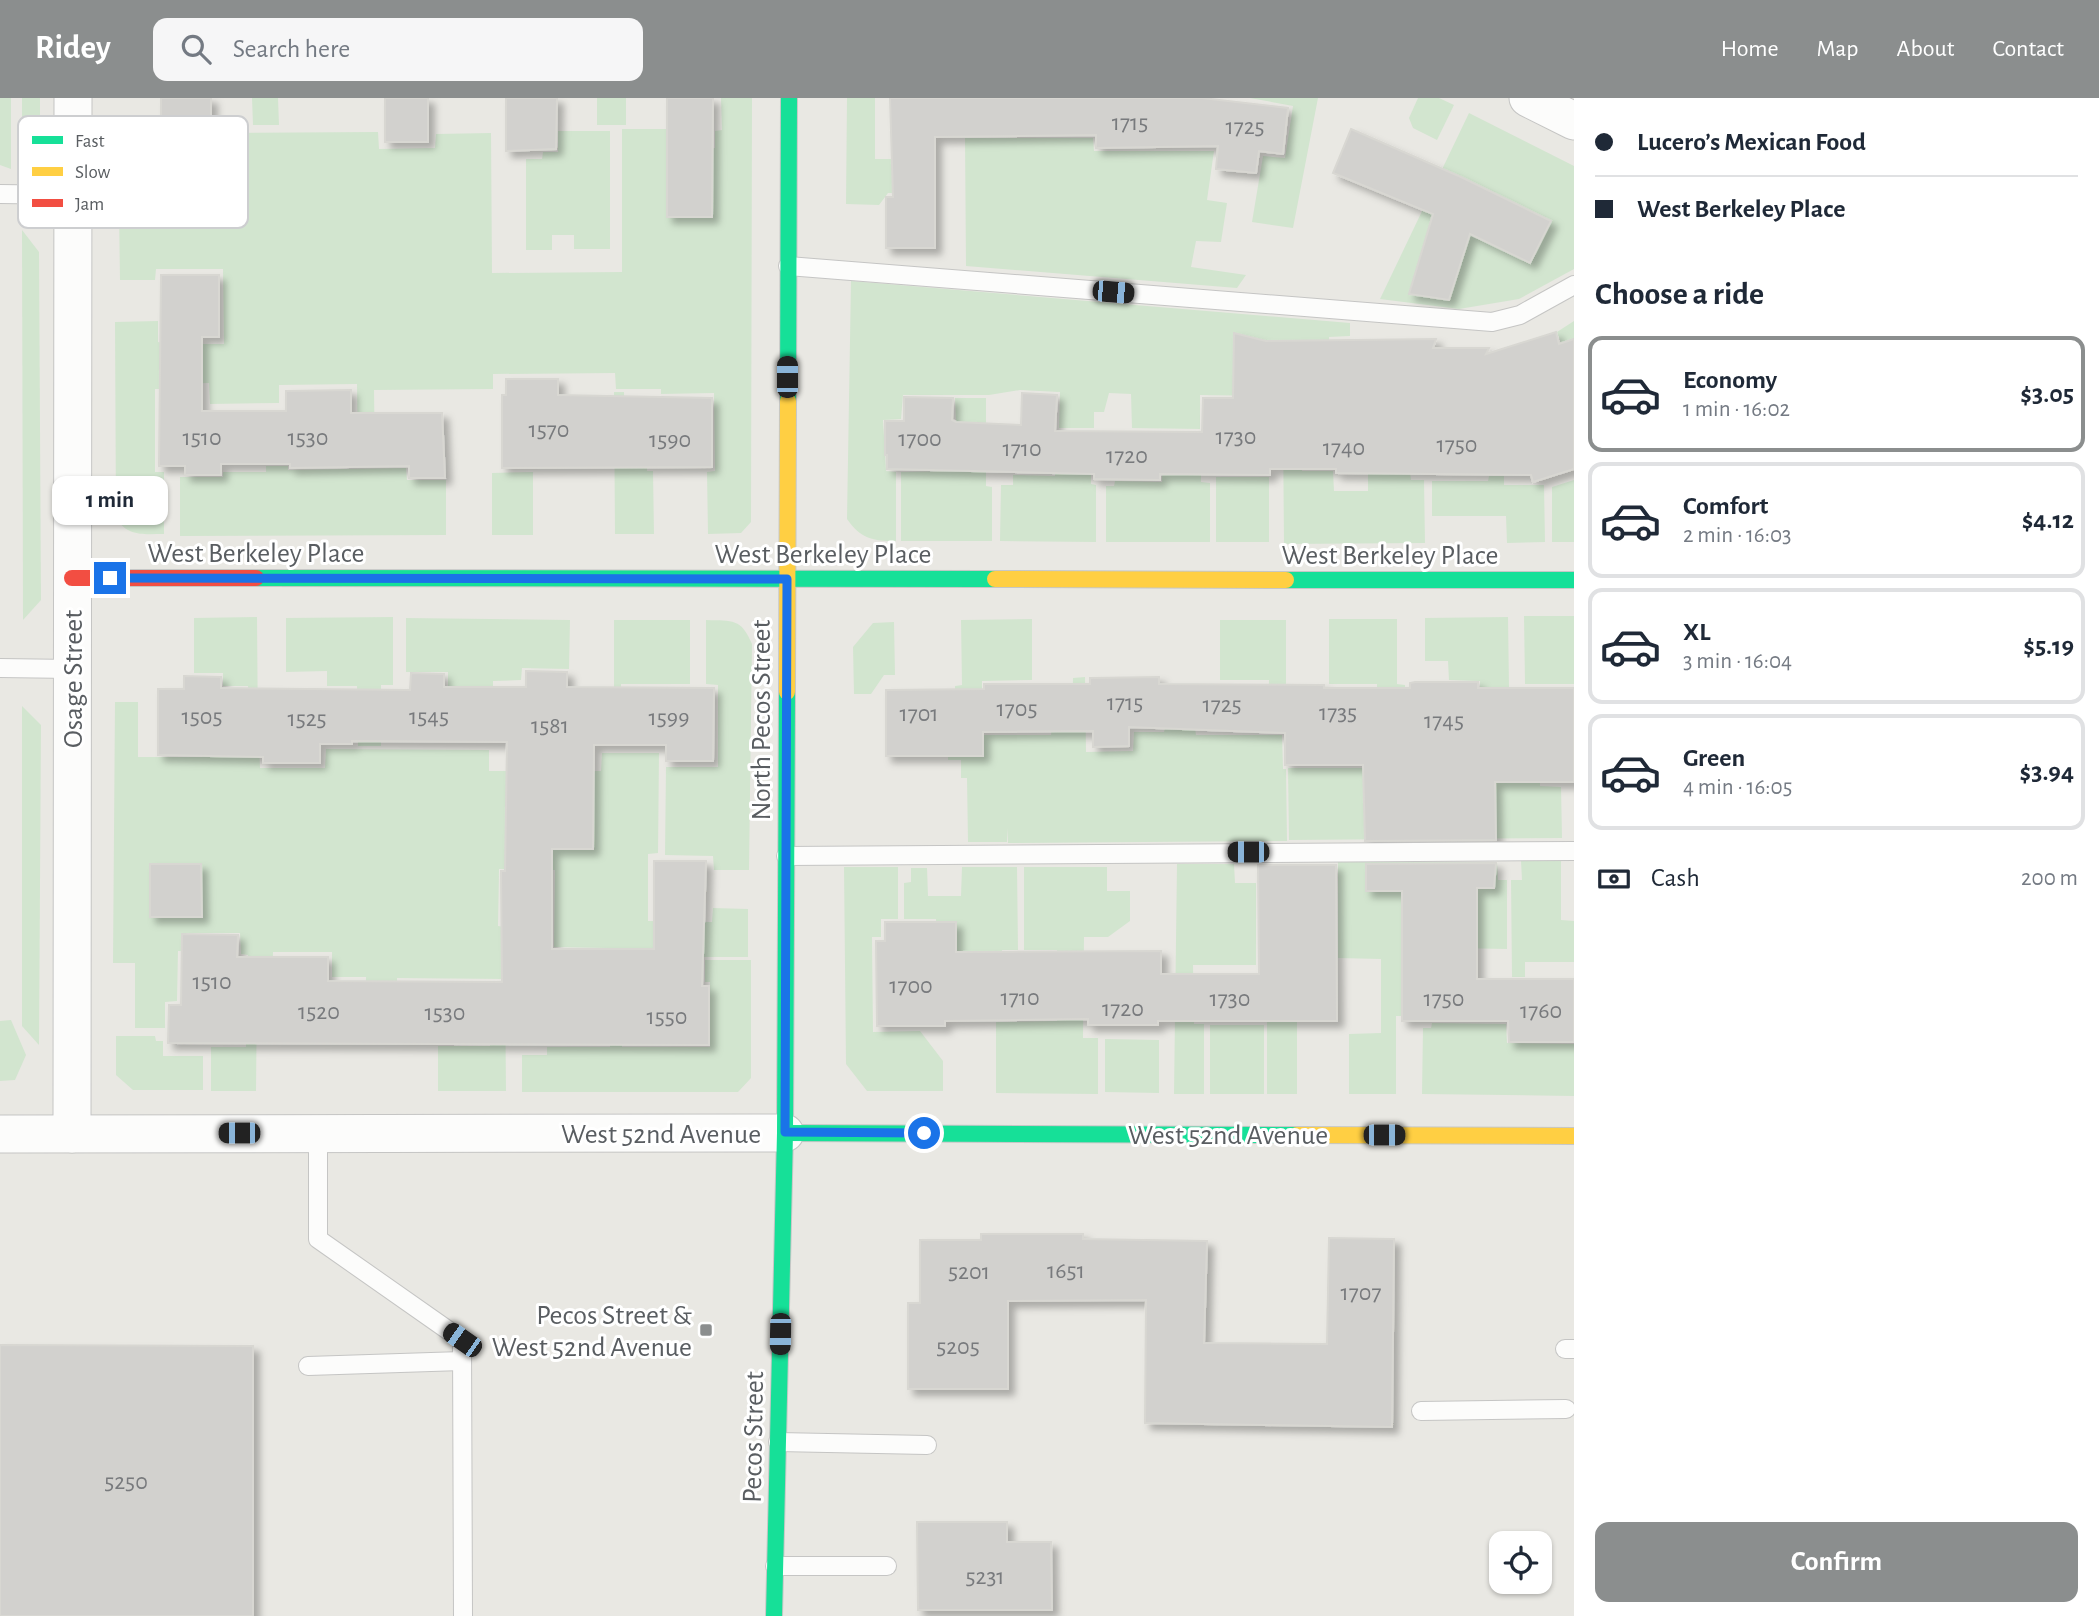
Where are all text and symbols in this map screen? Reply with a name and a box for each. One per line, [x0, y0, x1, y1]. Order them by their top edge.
search box [153, 18, 643, 81]
icon: search [177, 30, 215, 68]
text: Ridey [35, 32, 111, 65]
text: Search here [233, 36, 350, 62]
text: Home [1721, 37, 1779, 61]
text: Map [1817, 37, 1859, 61]
text: About [1897, 37, 1954, 61]
text: Contact [1992, 37, 2064, 61]
house number: 1715 [1112, 111, 1148, 135]
house number: 1725 [1225, 115, 1265, 139]
legend [18, 116, 248, 228]
text: Lucero’s Mexican Food [1637, 129, 1866, 155]
text: Fast [75, 132, 105, 151]
text: Slow [75, 163, 111, 182]
text: Jam [75, 195, 104, 214]
text: West Berkeley Place [1637, 196, 1846, 222]
text: Choose a ride [1595, 278, 1764, 310]
car [1092, 280, 1135, 304]
car [777, 356, 798, 398]
icon: car [1599, 363, 1662, 426]
text: Economy [1683, 367, 1777, 393]
text: $3.05 [2020, 381, 2074, 407]
text: 1 min · 16:02 [1683, 398, 1790, 421]
house number: 1570 [529, 418, 569, 442]
house number: 1730 [1216, 425, 1256, 449]
house number: 1510 [182, 426, 222, 450]
house number: 1530 [288, 426, 328, 450]
house number: 1700 [898, 427, 942, 451]
house number: 1590 [649, 428, 691, 452]
house number: 1750 [1437, 433, 1477, 457]
house number: 1740 [1323, 436, 1365, 460]
house number: 1710 [1002, 437, 1042, 461]
house number: 1720 [1106, 444, 1148, 468]
callout: 1 min [52, 476, 168, 526]
text: 1 min [86, 489, 134, 512]
icon: car [1599, 489, 1662, 552]
text: Comfort [1683, 493, 1768, 519]
text: $4.12 [2022, 507, 2074, 533]
text: 2 min · 16:03 [1683, 524, 1792, 547]
street label: West Berkeley Place [147, 540, 365, 568]
street label: West Berkeley Place [714, 541, 932, 569]
street label: West Berkeley Place [1281, 542, 1499, 570]
route end [94, 562, 126, 594]
street label: Osage Street [60, 610, 88, 748]
icon: car [1599, 615, 1662, 678]
street label: North Pecos Street [748, 619, 776, 820]
text: XL [1683, 619, 1710, 645]
text: $5.19 [2023, 633, 2074, 659]
text: 3 min · 16:04 [1683, 650, 1792, 673]
house number: 1715 [1107, 691, 1143, 715]
house number: 1725 [1202, 693, 1242, 717]
house number: 1705 [997, 697, 1037, 721]
house number: 1735 [1319, 701, 1357, 725]
house number: 1701 [899, 702, 939, 726]
house number: 1505 [182, 705, 223, 729]
house number: 1545 [409, 705, 449, 729]
house number: 1599 [649, 706, 689, 730]
house number: 1525 [287, 707, 327, 731]
house number: 1745 [1424, 709, 1464, 733]
house number: 1581 [531, 714, 569, 738]
icon: car [1599, 741, 1662, 804]
text: Green [1683, 745, 1745, 771]
text: $3.94 [2020, 759, 2074, 785]
text: 4 min · 16:05 [1683, 776, 1792, 799]
car [1228, 842, 1270, 863]
icon: cash [1595, 860, 1633, 898]
text: Cash [1651, 865, 1700, 891]
text: 200 m [2021, 867, 2078, 890]
house number: 1510 [192, 970, 232, 994]
house number: 1700 [889, 974, 933, 998]
house number: 1710 [1000, 986, 1040, 1010]
house number: 1730 [1210, 987, 1250, 1011]
house number: 1750 [1424, 987, 1464, 1011]
house number: 1720 [1102, 997, 1144, 1021]
house number: 1760 [1520, 999, 1562, 1023]
house number: 1520 [298, 1000, 340, 1024]
house number: 1530 [425, 1001, 465, 1025]
house number: 1550 [647, 1005, 688, 1029]
route start [908, 1117, 940, 1149]
street label: West 52nd Avenue [561, 1121, 761, 1149]
street label: West 52nd Avenue [1128, 1122, 1328, 1150]
car [219, 1123, 261, 1144]
car [1364, 1125, 1406, 1146]
house number: 1651 [1047, 1259, 1085, 1283]
house number: 5201 [948, 1260, 990, 1284]
house number: 1707 [1341, 1281, 1381, 1305]
place label: Pecos Street & West 52nd Avenue [492, 1302, 693, 1362]
car [770, 1313, 791, 1355]
car [439, 1319, 486, 1361]
marker: Pecos Street & West 52nd Avenue [698, 1322, 714, 1338]
house number: 5205 [936, 1335, 980, 1359]
street label: Pecos Street [739, 1371, 769, 1503]
house number: 5250 [104, 1470, 148, 1494]
button: Confirm [1595, 1522, 2078, 1602]
map controls [1489, 1531, 1552, 1594]
button: locate [1489, 1531, 1552, 1594]
house number: 5231 [965, 1565, 1005, 1589]

